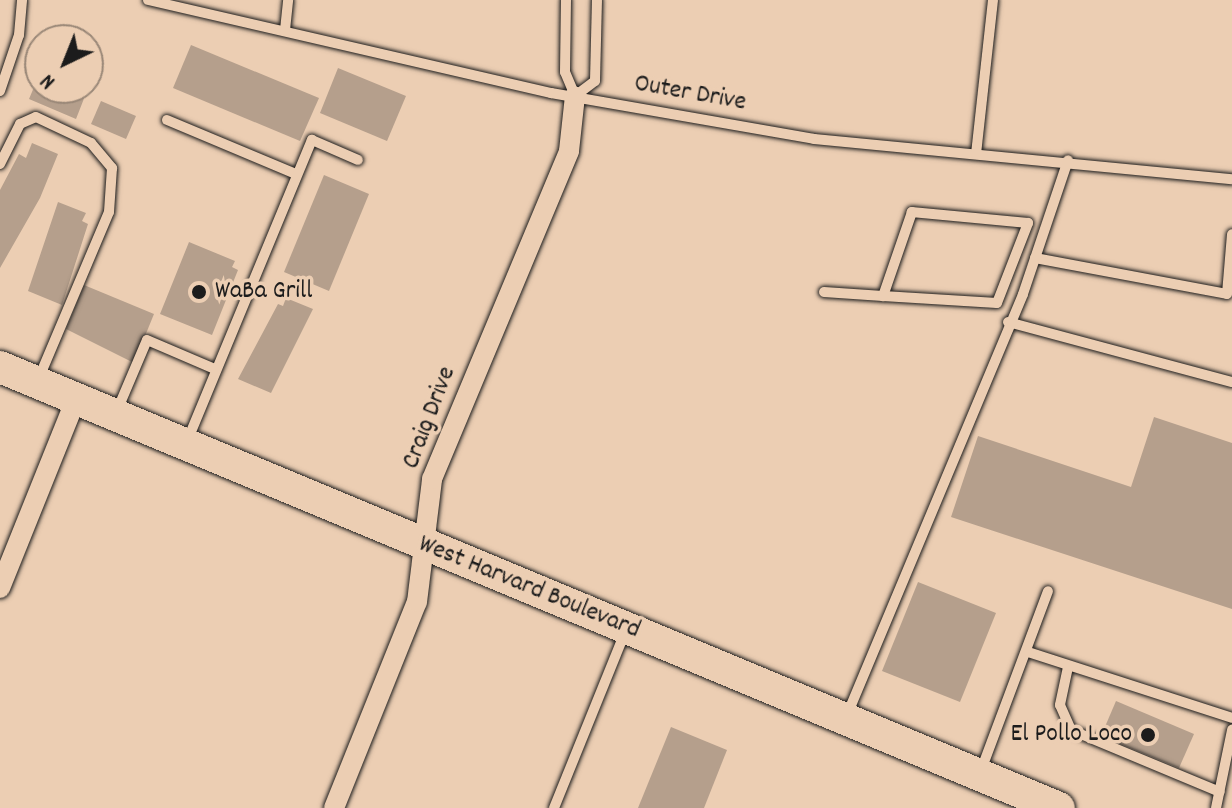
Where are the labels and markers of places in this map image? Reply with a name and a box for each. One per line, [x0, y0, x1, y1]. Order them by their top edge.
place label: WaBa Grill [215, 276, 312, 308]
marker: WaBa Grill [190, 283, 208, 301]
place label: El Pollo Loco [1011, 719, 1132, 751]
marker: El Pollo Loco [1139, 726, 1157, 744]

